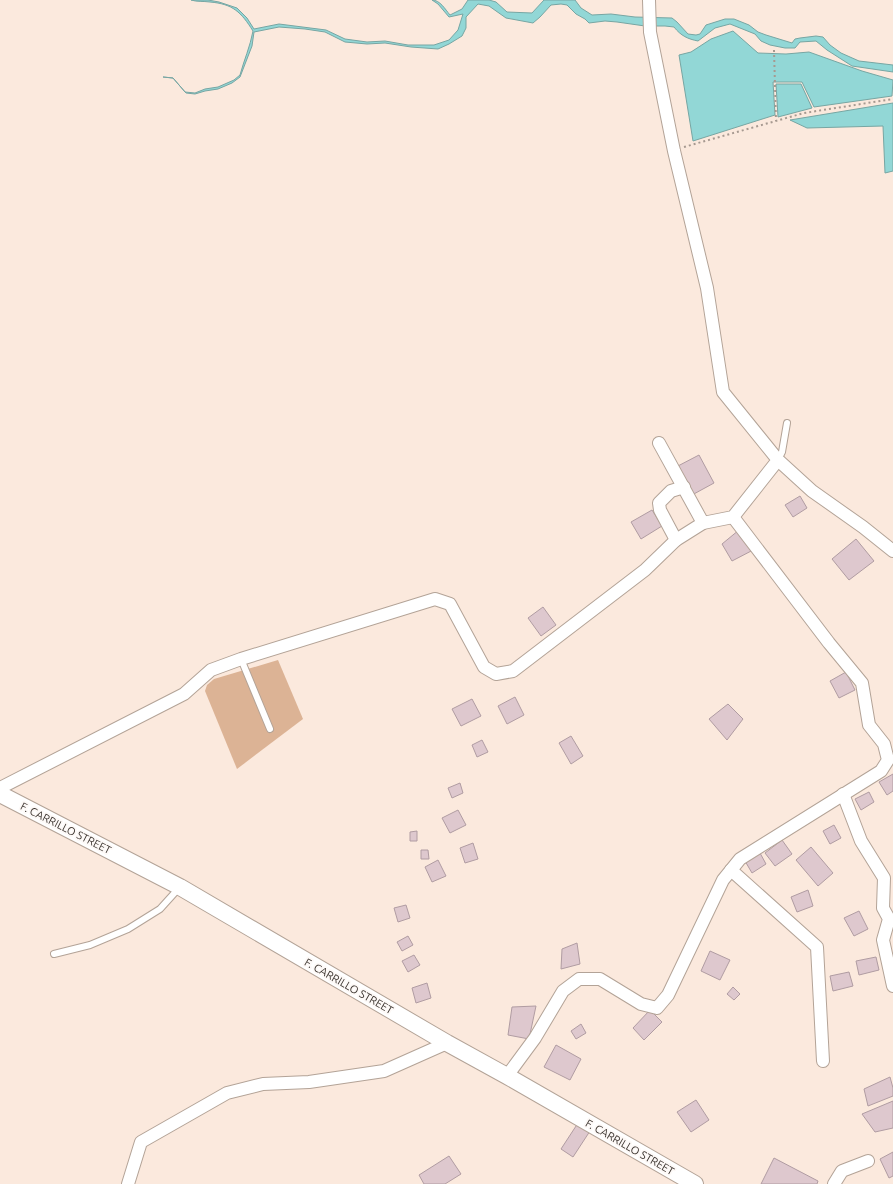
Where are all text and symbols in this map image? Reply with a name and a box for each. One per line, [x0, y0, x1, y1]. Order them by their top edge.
street label: F. CARRILLO STREET [19, 800, 113, 856]
street label: F. CARRILLO STREET [303, 956, 395, 1016]
street label: F. CARRILLO STREET [584, 1117, 676, 1177]

